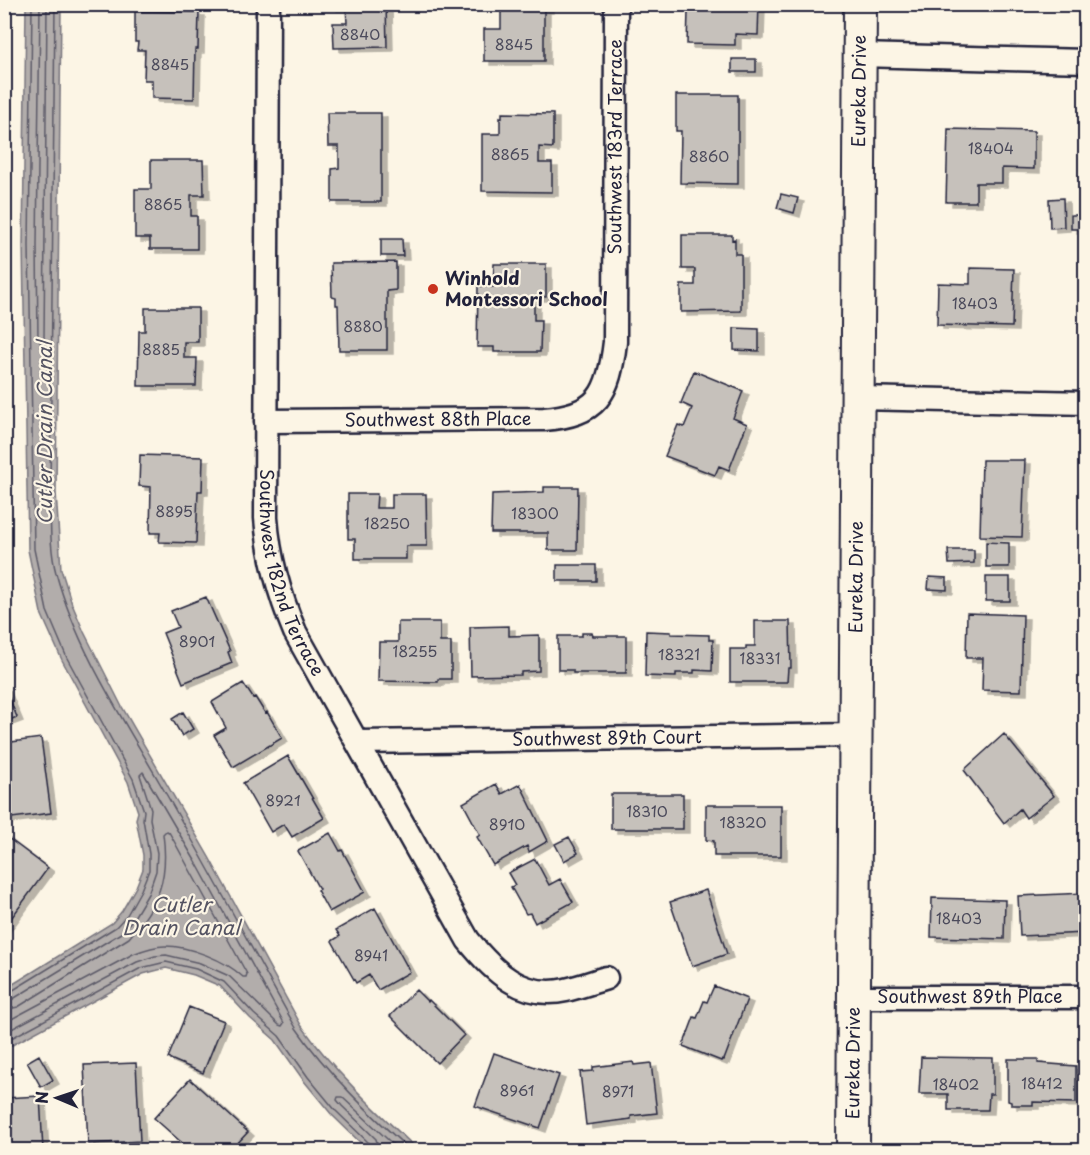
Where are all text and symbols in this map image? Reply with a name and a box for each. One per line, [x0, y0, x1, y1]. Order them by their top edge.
house number: 8840 [340, 22, 380, 45]
house number: 8845 [495, 32, 533, 55]
street label: Eureka Drive [844, 35, 872, 147]
street label: Southwest 183rd Terrace [600, 39, 628, 254]
house number: 8845 [151, 52, 189, 75]
house number: 18404 [968, 136, 1014, 159]
house number: 8865 [491, 142, 529, 165]
house number: 8860 [689, 144, 729, 167]
house number: 8865 [144, 192, 182, 215]
place label: Winhold Montessori School [445, 264, 608, 312]
marker: Winhold Montessori School [426, 282, 440, 296]
house number: 18403 [952, 291, 998, 314]
house number: 8880 [343, 314, 383, 337]
house number: 8885 [142, 337, 180, 360]
water label: Cutler Drain Canal [29, 338, 59, 525]
street label: Southwest 88th Place [344, 404, 531, 432]
street label: Southwest 182nd Terrace [254, 469, 332, 680]
house number: 8895 [155, 499, 193, 522]
house number: 18300 [511, 501, 559, 524]
house number: 18250 [364, 511, 410, 534]
street label: Eureka Drive [841, 521, 869, 633]
house number: 8901 [179, 629, 215, 652]
house number: 18255 [393, 639, 437, 662]
house number: 18321 [658, 642, 700, 665]
house number: 18331 [740, 646, 780, 669]
street label: Southwest 89th Court [512, 722, 702, 752]
house number: 8921 [265, 788, 301, 811]
house number: 18310 [626, 799, 668, 822]
house number: 18320 [719, 810, 767, 833]
house number: 8910 [489, 812, 525, 835]
water label: Cutler Drain Canal [122, 889, 243, 942]
house number: 18403 [936, 906, 982, 929]
house number: 8941 [354, 943, 388, 966]
street label: Southwest 89th Place [877, 982, 1063, 1009]
street label: Eureka Drive [838, 1007, 866, 1119]
north arrow [27, 1068, 87, 1128]
house number: 18412 [1021, 1071, 1063, 1094]
house number: 18402 [933, 1072, 979, 1095]
house number: 8961 [500, 1078, 534, 1101]
house number: 8971 [602, 1079, 634, 1102]
text: N [29, 1091, 53, 1104]

